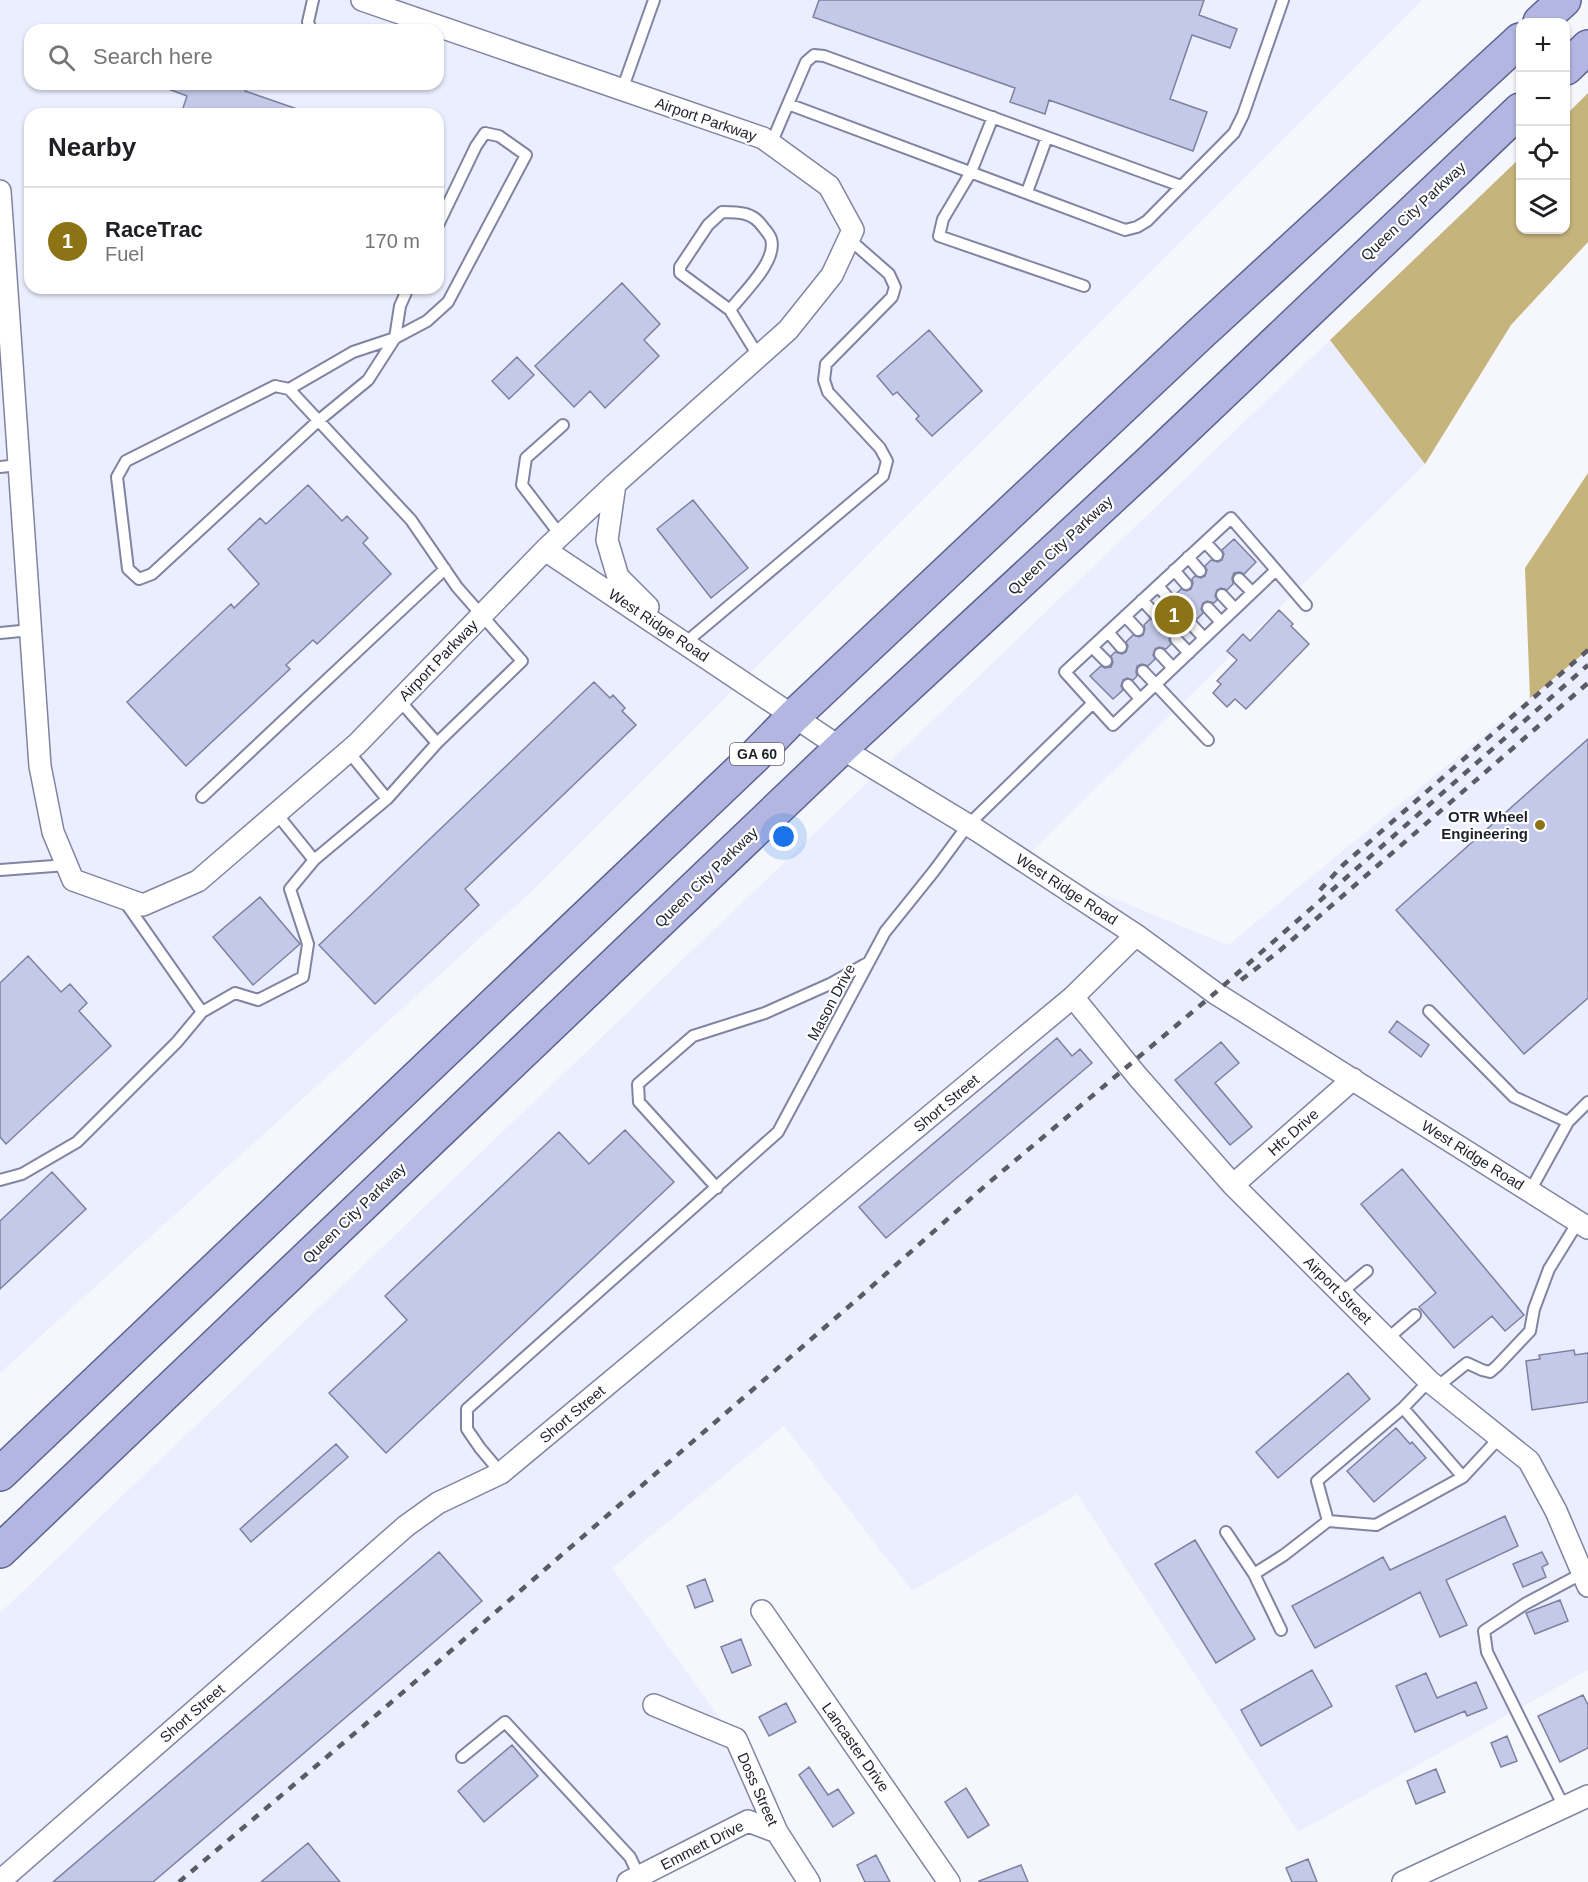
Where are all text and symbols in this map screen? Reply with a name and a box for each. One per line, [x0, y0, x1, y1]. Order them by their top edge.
map controls [1516, 18, 1570, 234]
button: + [1516, 18, 1570, 72]
search box [24, 24, 444, 90]
icon: search [45, 41, 78, 74]
text: Search here [93, 44, 213, 69]
button: − [1516, 72, 1570, 126]
street label: Airport Parkway [653, 94, 759, 144]
button: locate [1516, 126, 1570, 180]
text: Nearby [48, 132, 136, 162]
street label: Queen City Parkway [1357, 158, 1469, 264]
button: layers [1516, 180, 1570, 234]
text: RaceTrac [105, 217, 203, 242]
text: 1 [62, 230, 73, 252]
text: 170 m [364, 230, 420, 252]
text: Fuel [105, 243, 144, 265]
street label: Queen City Parkway [1004, 492, 1116, 598]
street label: West Ridge Road [606, 585, 712, 665]
pin: 1 [1154, 592, 1194, 638]
street label: Airport Parkway [395, 616, 481, 704]
road number: GA 60 [730, 743, 784, 765]
place label: OTR Wheel Engineering [1441, 808, 1528, 842]
marker: OTR Wheel Engineering [1533, 818, 1547, 832]
your location [769, 822, 798, 851]
street label: Queen City Parkway [651, 823, 761, 931]
street label: West Ridge Road [1013, 850, 1121, 928]
street label: Mason Drive [804, 961, 858, 1043]
street label: Short Street [910, 1070, 983, 1135]
street label: Hfc Drive [1264, 1105, 1322, 1159]
street label: West Ridge Road [1419, 1117, 1527, 1193]
street label: Queen City Parkway [299, 1159, 409, 1267]
street label: Airport Street [1301, 1253, 1376, 1328]
street label: Short Street [536, 1381, 609, 1446]
street label: Short Street [156, 1680, 228, 1746]
street label: Lancaster Drive [819, 1699, 893, 1795]
street label: Doss Street [734, 1750, 782, 1829]
street label: Emmett Drive [658, 1817, 746, 1873]

